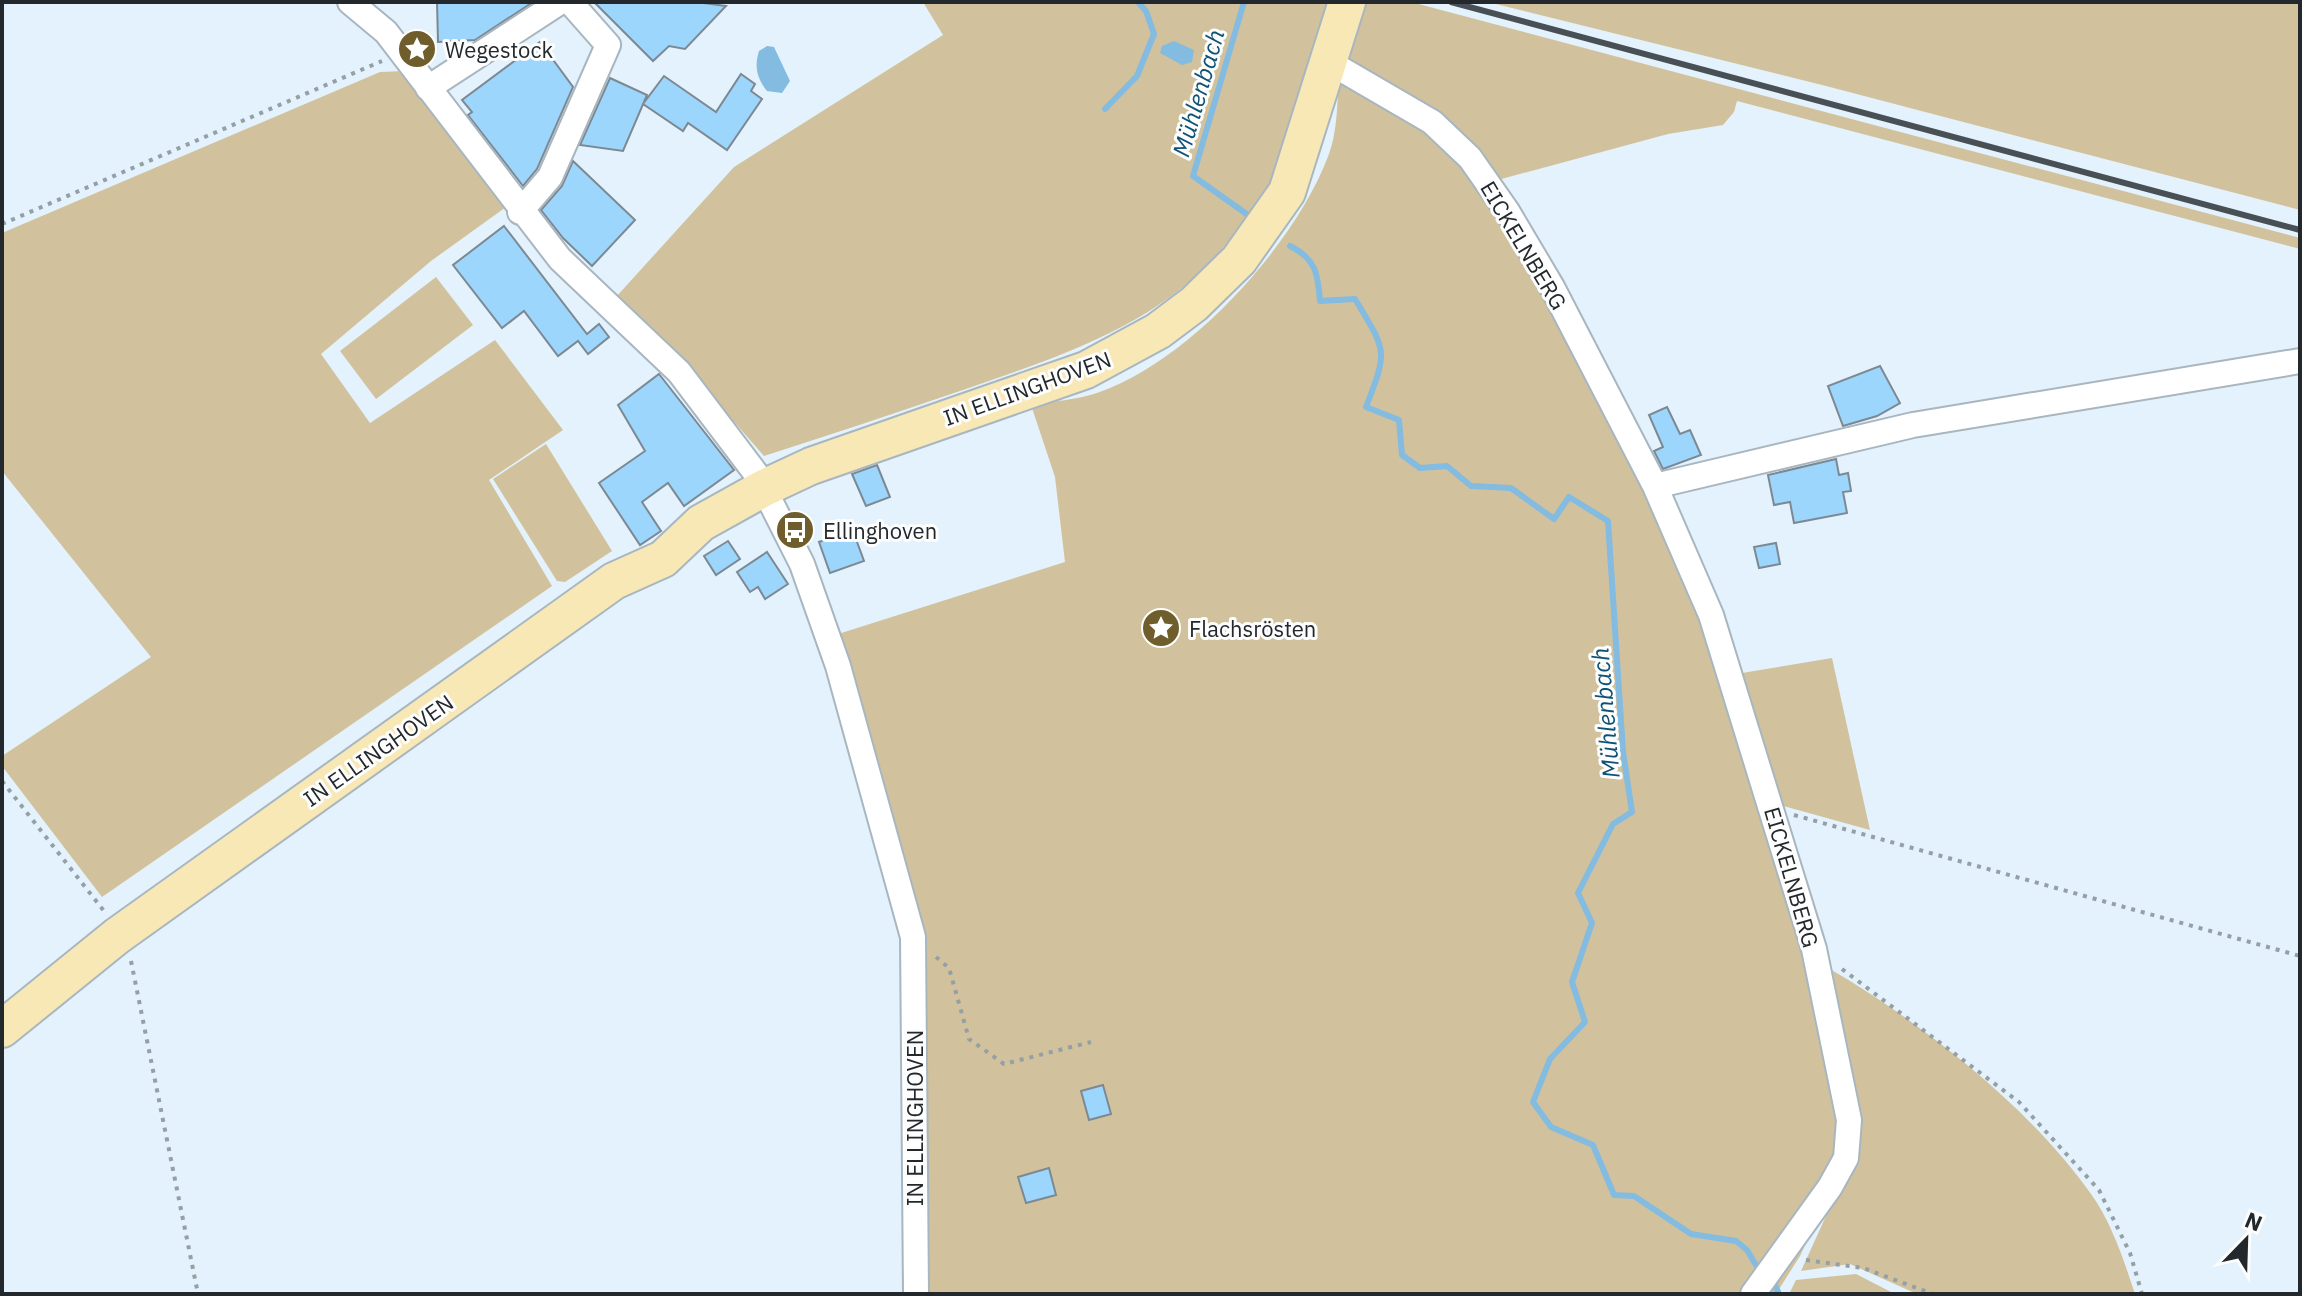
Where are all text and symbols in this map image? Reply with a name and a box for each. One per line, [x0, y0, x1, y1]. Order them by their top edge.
water label: Mühlenbach [1165, 26, 1231, 160]
place icon: Wegestock [396, 28, 438, 70]
place label: Wegestock [445, 35, 553, 64]
street label: EICKELNBERG [1474, 175, 1574, 315]
street label: IN ELLINGHOVEN [939, 344, 1115, 432]
bus stop icon: Ellinghoven [774, 509, 816, 551]
place label: Ellinghoven [823, 516, 937, 545]
place icon: Flachsrösten [1140, 607, 1182, 649]
place label: Flachsrösten [1189, 614, 1316, 643]
water label: Mühlenbach [1583, 646, 1627, 780]
street label: IN ELLINGHOVEN [297, 687, 459, 813]
street label: EICKELNBERG [1758, 803, 1826, 951]
street label: IN ELLINGHOVEN [900, 1030, 929, 1206]
north arrow [2206, 1200, 2286, 1280]
text: N [2241, 1205, 2267, 1238]

